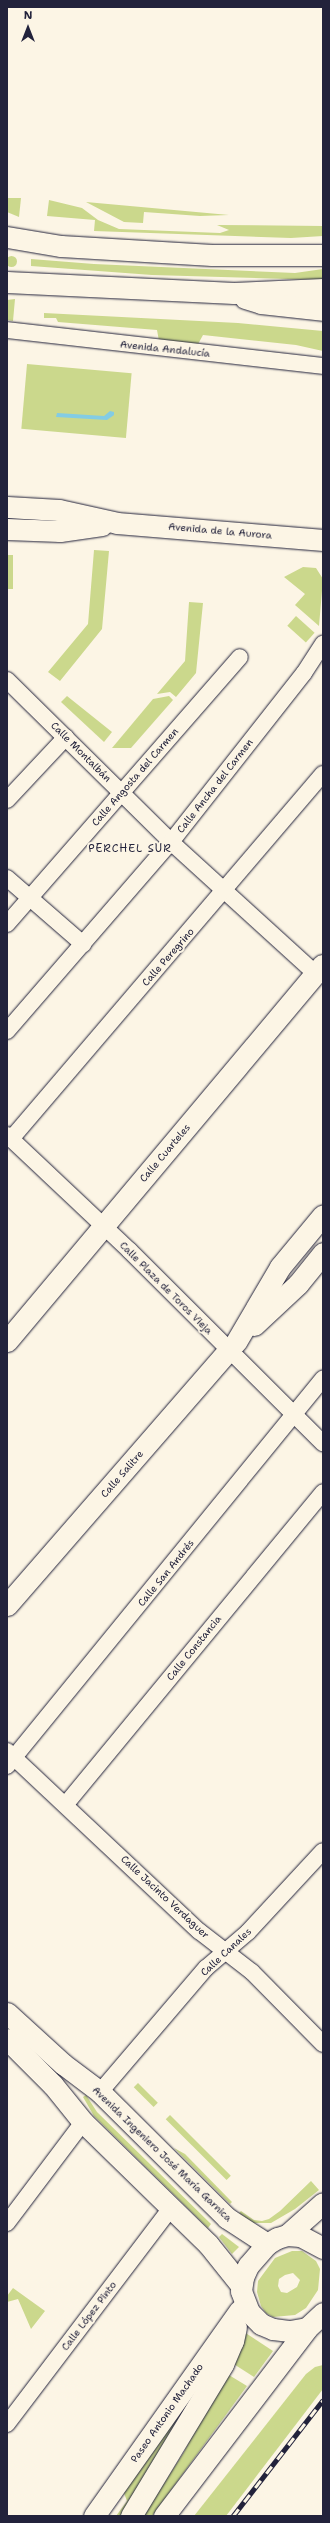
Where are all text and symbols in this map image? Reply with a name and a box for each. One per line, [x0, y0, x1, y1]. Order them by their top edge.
north arrow [8, 8, 48, 48]
text: N [24, 8, 32, 23]
street label: Avenida Andalucía [119, 338, 211, 360]
street label: Avenida de la Aurora [168, 520, 272, 542]
street label: Calle Montalbán [48, 719, 114, 785]
street label: Calle Angosta del Carmen [89, 726, 181, 828]
street label: Calle Ancha del Carmen [175, 737, 255, 835]
district label: PERCHEL SUR [88, 842, 172, 856]
street label: Calle Peregrino [140, 926, 196, 988]
street label: Calle Cuarteles [137, 1121, 193, 1185]
street label: Calle Plaza de Toros Vieja [117, 1239, 215, 1337]
street label: Calle Salitre [98, 1448, 146, 1500]
street label: Calle San Andrés [135, 1537, 197, 1609]
street label: Calle Constancia [164, 1613, 224, 1683]
street label: Calle Jacinto Verdaguer [118, 1853, 212, 1941]
street label: Calle Canales [198, 1925, 254, 1979]
street label: Avenida Ingeniero José María Garnica [90, 2084, 234, 2224]
street label: Calle López Pinto [59, 2279, 119, 2353]
street label: Paseo Antonio Machado [128, 2361, 206, 2465]

